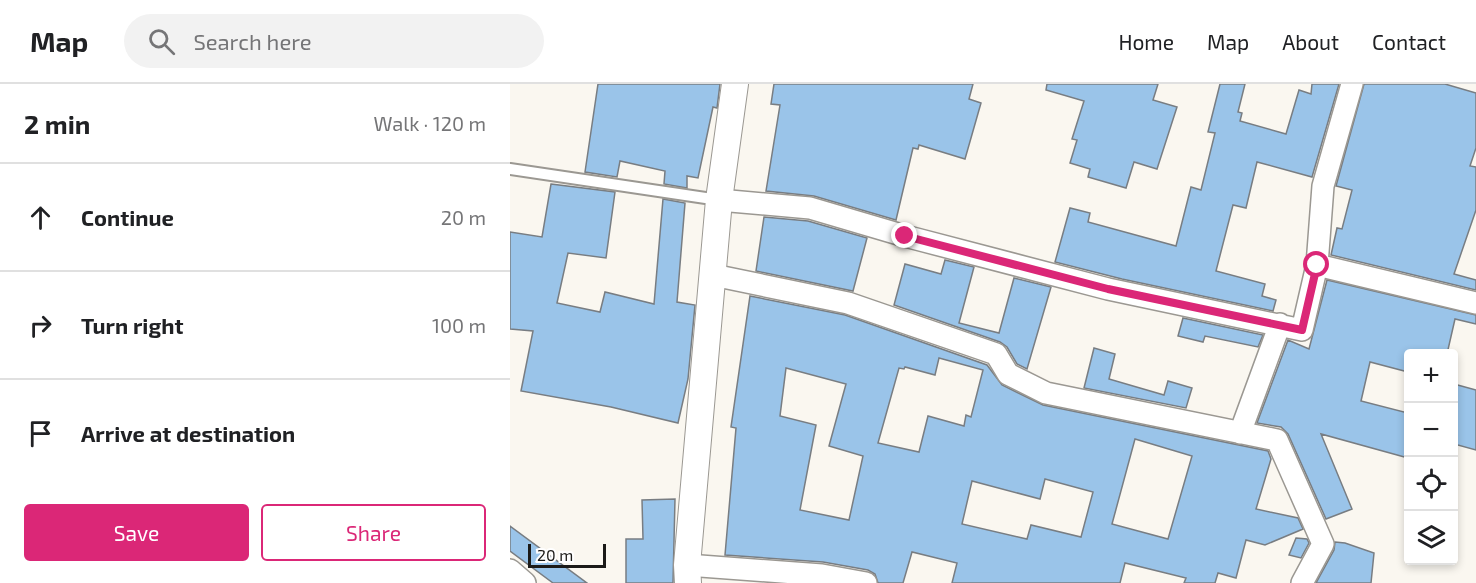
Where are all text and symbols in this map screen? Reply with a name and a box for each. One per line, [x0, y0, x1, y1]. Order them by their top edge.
search box [124, 14, 544, 68]
text: Map [30, 24, 88, 58]
icon: search [145, 25, 178, 58]
text: Search here [193, 28, 312, 54]
text: Home [1118, 29, 1174, 54]
text: Map [1207, 29, 1249, 54]
text: About [1282, 29, 1339, 54]
text: Contact [1372, 29, 1446, 54]
text: 2 min [24, 108, 90, 139]
text: Walk · 120 m [374, 111, 486, 135]
icon: ahead [24, 201, 57, 234]
text: Continue [81, 204, 174, 230]
text: 20 m [441, 205, 486, 229]
route end [891, 222, 917, 248]
route start [1303, 251, 1329, 277]
icon: right [24, 309, 57, 342]
text: Turn right [81, 312, 183, 338]
text: 100 m [432, 313, 486, 337]
map controls [1404, 349, 1458, 565]
button: + [1404, 349, 1458, 403]
button: − [1404, 403, 1458, 457]
icon: arrive [24, 417, 57, 450]
text: Arrive at destination [81, 420, 295, 446]
button: locate [1404, 457, 1458, 511]
button: Save [24, 504, 249, 561]
button: Share [261, 504, 486, 561]
button: layers [1404, 511, 1458, 565]
scale bar [528, 541, 606, 568]
text: 20 m [537, 545, 573, 564]

